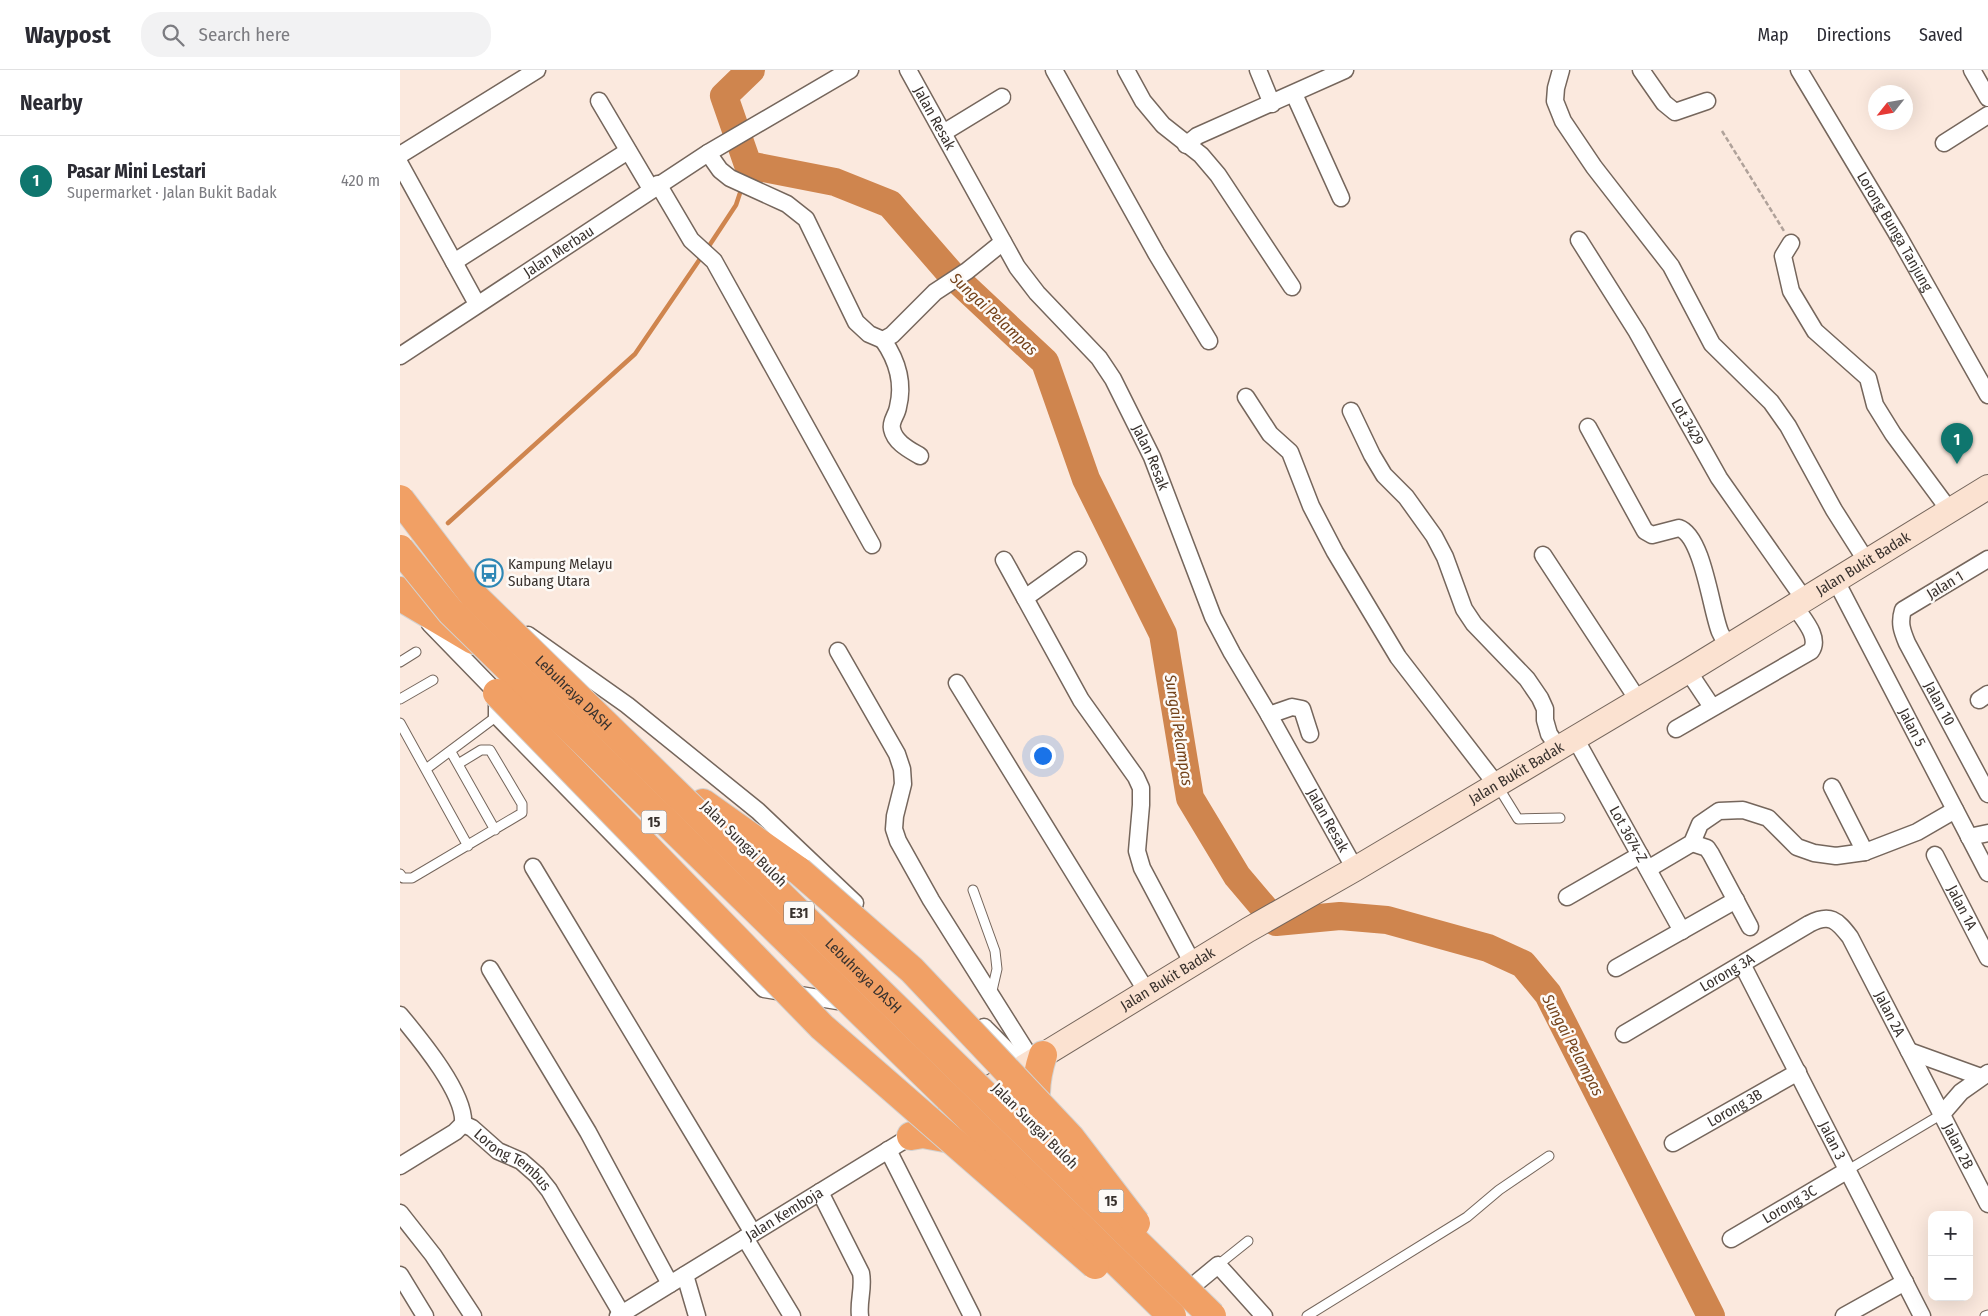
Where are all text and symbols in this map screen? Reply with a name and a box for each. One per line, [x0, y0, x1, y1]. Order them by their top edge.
search box [141, 12, 491, 57]
text: Waypost [25, 21, 111, 49]
icon: search [159, 21, 187, 49]
text: Search here [199, 23, 290, 46]
text: Map [1757, 24, 1789, 46]
text: Directions [1817, 24, 1891, 46]
text: Saved [1919, 24, 1963, 46]
street label: Jalan Resak [910, 83, 959, 153]
north arrow [1868, 85, 1913, 130]
text: Nearby [20, 90, 82, 116]
text: Pasar Mini Lestari [67, 160, 206, 183]
street label: Lorong Bunga Tanjung [1853, 169, 1937, 295]
text: 1 [33, 171, 39, 190]
text: 420 m [341, 171, 380, 190]
text: Supermarket · Jalan Bukit Badak [67, 183, 277, 202]
street label: Jalan Merbau [520, 222, 597, 281]
water label: Sungai Pelampas [946, 268, 1042, 359]
street label: Lot 3429 [1667, 396, 1708, 448]
street label: Jalan Resak [1128, 421, 1173, 493]
pin: 1 [1941, 423, 1973, 464]
street label: Jalan Bukit Badak [1813, 528, 1913, 599]
place label: Kampung Melayu Subang Utara [508, 555, 613, 590]
bus stop icon: Kampung Melayu Subang Utara [474, 558, 504, 588]
street label: Jalan 1 [1923, 567, 1967, 603]
street label: Lebuhraya DASH [531, 652, 615, 734]
water label: Sungai Pelampas [1161, 672, 1197, 787]
street label: Jalan 10 [1920, 678, 1959, 729]
street label: Jalan 5 [1895, 705, 1930, 750]
street label: Jalan Bukit Badak [1466, 738, 1567, 808]
your location [1030, 743, 1056, 769]
street label: Jalan Resak [1303, 785, 1353, 855]
street label: Jalan Sungai Buloh [697, 797, 791, 891]
street label: Lot 3674-Z [1606, 803, 1651, 866]
road number: 15 [642, 810, 666, 834]
street label: Jalan 1A [1943, 882, 1981, 933]
road number: E31 [784, 901, 814, 924]
street label: Lebuhraya DASH [821, 935, 905, 1017]
street label: Jalan Bukit Badak [1117, 943, 1218, 1015]
street label: Lorong 3A [1697, 950, 1758, 996]
street label: Jalan 2A [1871, 988, 1909, 1040]
water label: Sungai Pelampas [1538, 990, 1608, 1099]
street label: Jalan Sungai Buloh [988, 1079, 1082, 1173]
street label: Lorong 3B [1704, 1085, 1765, 1131]
street label: Jalan 3 [1815, 1118, 1850, 1163]
street label: Jalan 2B [1939, 1120, 1977, 1172]
street label: Lorong Tembus [470, 1125, 555, 1194]
street label: Lorong 3C [1759, 1181, 1820, 1227]
street label: Jalan Kemboja [742, 1183, 826, 1245]
road number: 15 [1098, 1190, 1124, 1212]
map controls [1928, 1211, 1973, 1301]
button: + [1928, 1211, 1973, 1256]
button: − [1928, 1256, 1973, 1301]

